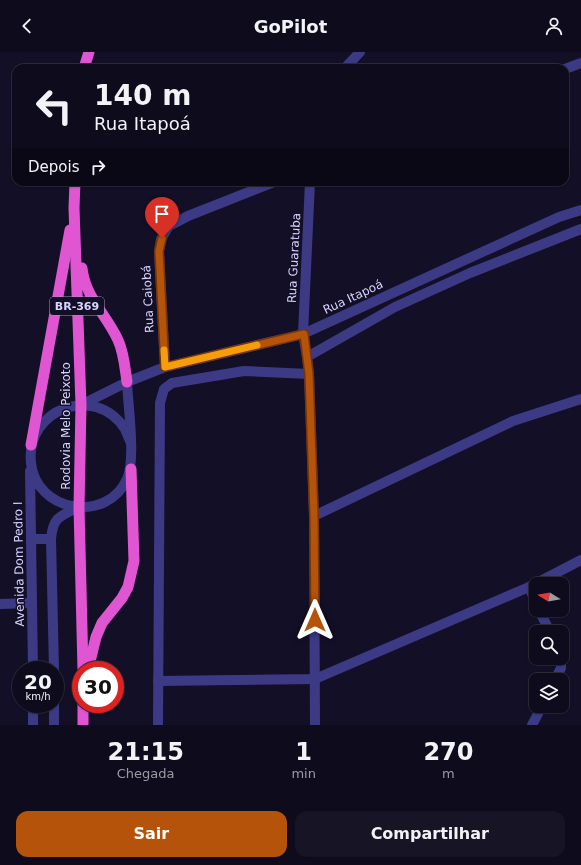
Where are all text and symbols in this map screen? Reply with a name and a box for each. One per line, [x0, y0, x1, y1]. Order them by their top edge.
icon: back [16, 15, 38, 37]
icon: person [543, 15, 565, 37]
text: GoPilot [254, 16, 327, 37]
text: 140 m [94, 79, 191, 112]
icon: left [28, 80, 80, 132]
text: Rua Itapoá [94, 113, 191, 134]
icon: right [87, 156, 109, 178]
text: Depois [28, 158, 79, 176]
pin [145, 197, 179, 238]
icon: arrive [151, 203, 173, 225]
street label: Rua Guaratuba [285, 212, 303, 304]
street label: Rua Caiobá [139, 265, 157, 333]
street label: Rua Itapoá [321, 277, 385, 317]
road number: BR-369 [50, 297, 104, 315]
street label: Rodovia Melo Peixoto [59, 362, 73, 490]
street label: Avenida Dom Pedro I [11, 501, 27, 627]
north arrow [529, 577, 569, 617]
map controls [529, 577, 569, 713]
position arrow [294, 599, 336, 641]
button: search [529, 625, 569, 665]
speed limit sign: 30 [72, 661, 124, 713]
text: 20 [24, 670, 52, 694]
button: layers [529, 673, 569, 713]
text: km/h [25, 691, 51, 702]
text: 21:15 [107, 738, 184, 766]
text: 1 [295, 738, 312, 766]
text: 270 [423, 738, 473, 766]
text: Chegada [117, 766, 175, 781]
text: min [291, 766, 316, 781]
text: m [442, 766, 455, 781]
button: Sair [16, 811, 287, 857]
button: Compartilhar [295, 811, 565, 857]

